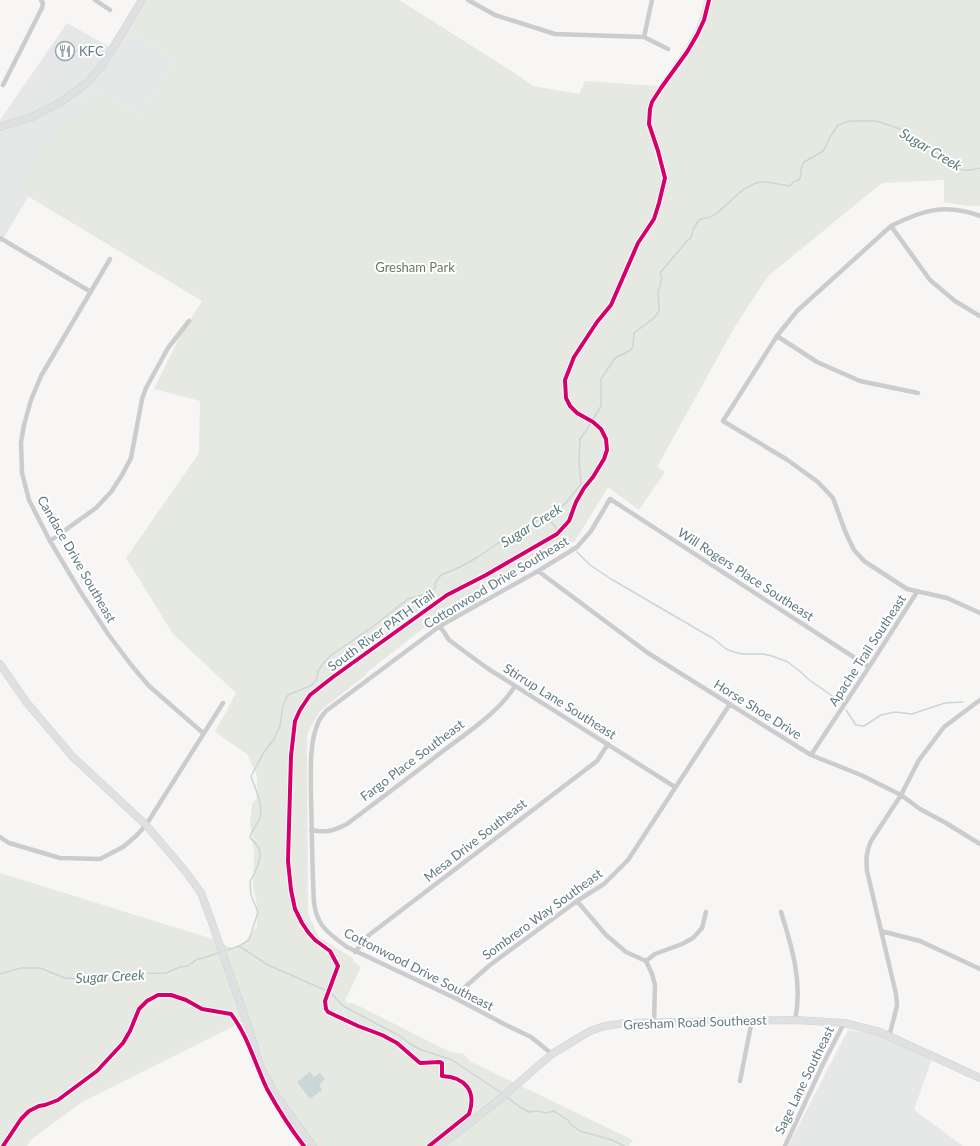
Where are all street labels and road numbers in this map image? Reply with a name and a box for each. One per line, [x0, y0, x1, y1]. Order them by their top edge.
street label: Candace Drive Southeast [34, 493, 120, 626]
street label: Will Rogers Place Southeast [675, 524, 817, 624]
street label: Cottonwood Drive Southeast [421, 532, 572, 632]
street label: South River PATH Trail [324, 586, 438, 674]
street label: Apache Trail Southeast [825, 591, 909, 709]
street label: Stirrup Lane Southeast [501, 660, 620, 742]
street label: Horse Shoe Drive [711, 676, 805, 742]
street label: Fargo Place Southeast [357, 716, 467, 804]
street label: Mesa Drive Southeast [421, 795, 530, 885]
street label: Sombrero Way Southeast [479, 865, 605, 963]
street label: Cottonwood Drive Southeast [341, 924, 497, 1014]
street label: Gresham Road Southeast [623, 1011, 767, 1032]
street label: Sage Lane Southeast [771, 1023, 837, 1137]

